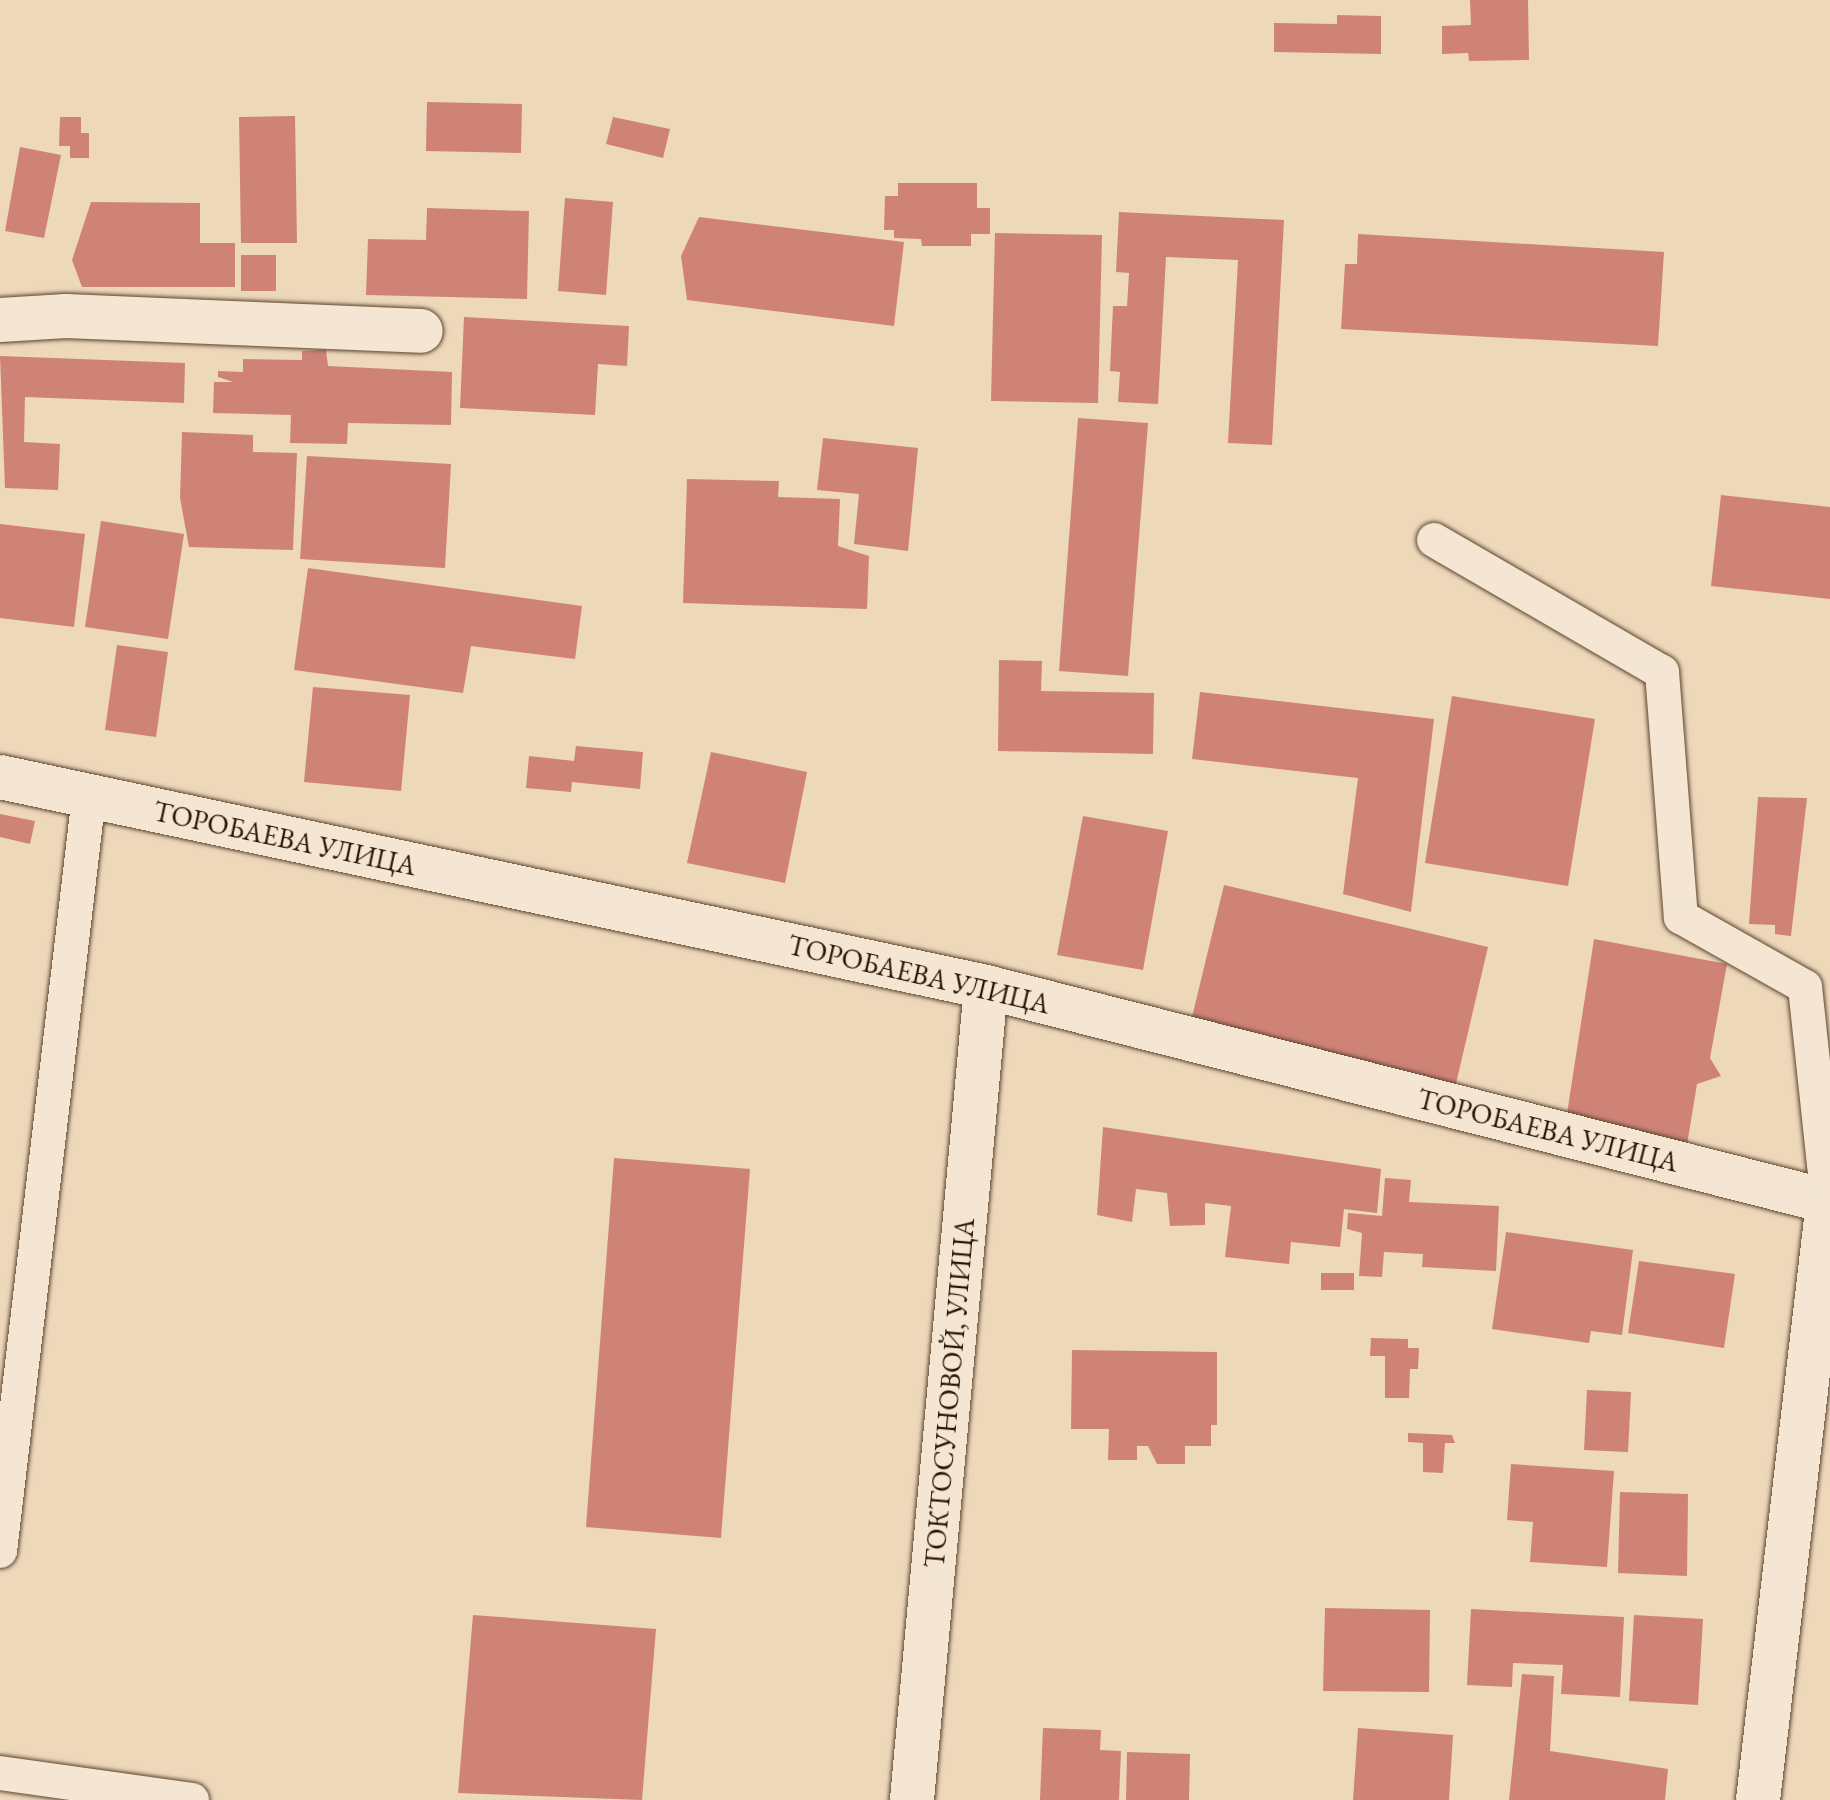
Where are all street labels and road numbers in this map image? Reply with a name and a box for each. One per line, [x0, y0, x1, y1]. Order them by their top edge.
street label: ТОРОБАЕВА УЛИЦА [150, 794, 420, 882]
street label: ТОРОБАЕВА УЛИЦА [785, 927, 1053, 1021]
street label: ТОРОБАЕВА УЛИЦА [1414, 1081, 1682, 1179]
street label: ТОКТОСУНОВОЙ, УЛИЦА [917, 1217, 981, 1569]

